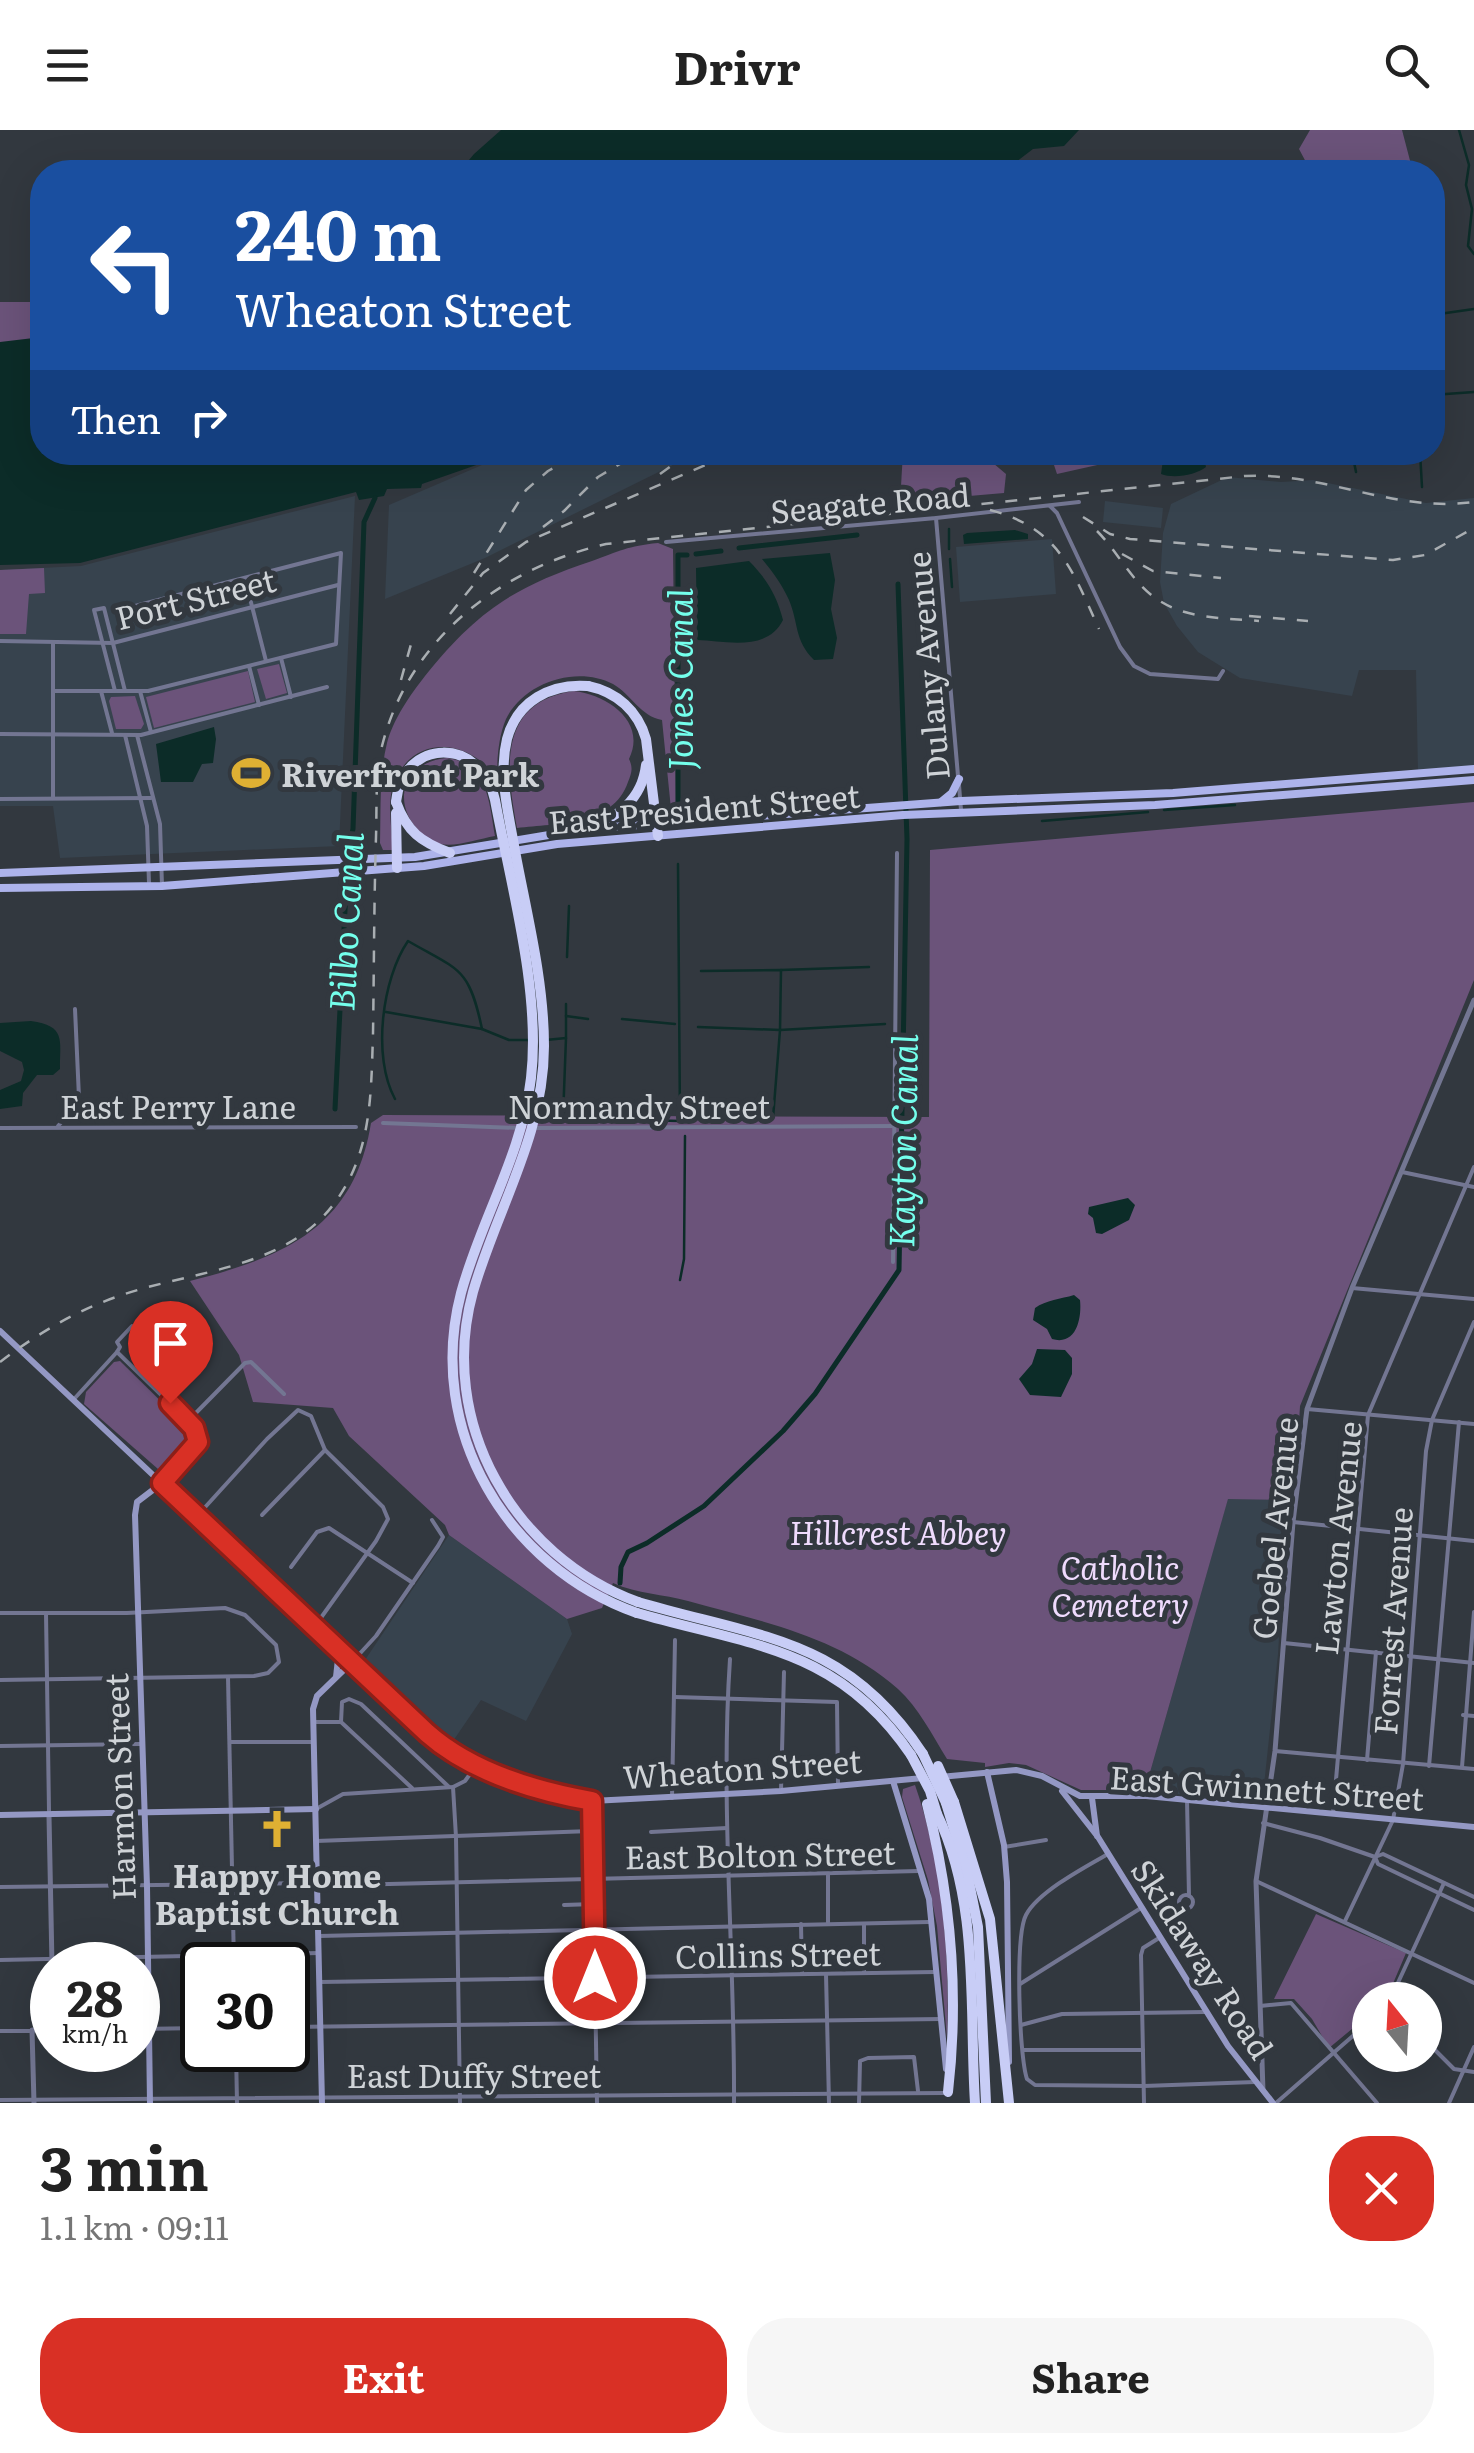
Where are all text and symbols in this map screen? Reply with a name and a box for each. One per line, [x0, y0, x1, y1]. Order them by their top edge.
text: Drivr [673, 32, 801, 99]
icon: menu [40, 38, 95, 93]
icon: search [1379, 38, 1434, 93]
text: 240 m [235, 179, 442, 283]
icon: left [70, 200, 200, 330]
text: Wheaton Street [235, 274, 571, 341]
text: Then [70, 389, 161, 446]
icon: right [181, 390, 236, 445]
street label: Seagate Road [768, 468, 972, 534]
street label: Dulany Avenue [892, 550, 960, 782]
street label: Port Street [110, 554, 280, 640]
water label: Jones Canal [652, 588, 704, 770]
place label: Riverfront Park [281, 749, 540, 797]
sports icon: Riverfront Park [230, 752, 272, 794]
street label: East President Street [546, 769, 862, 845]
water label: Bilbo Canal [313, 831, 375, 1013]
water label: Kayton Canal [873, 1034, 929, 1248]
street label: East Perry Lane [60, 1081, 296, 1129]
street label: Normandy Street [508, 1081, 770, 1129]
pin [128, 1301, 213, 1404]
icon: arrive [143, 1316, 198, 1371]
street label: Goebel Avenue [1237, 1414, 1309, 1642]
street label: Lawton Avenue [1300, 1419, 1372, 1657]
street label: Forrest Avenue [1359, 1505, 1423, 1737]
park label: Hillcrest Abbey [790, 1507, 1006, 1555]
park label: Catholic Cemetery [1051, 1542, 1189, 1627]
street label: Harmon Street [90, 1673, 146, 1901]
street label: Wheaton Street [621, 1735, 863, 1799]
street label: East Gwinnett Street [1108, 1751, 1426, 1821]
church icon: Happy Home Baptist Church [256, 1808, 298, 1850]
street label: East Bolton Street [624, 1827, 896, 1879]
street label: Skidaway Road [1121, 1848, 1287, 2068]
place label: Happy Home Baptist Church [155, 1850, 399, 1935]
position arrow [543, 1926, 647, 2030]
street label: Collins Street [675, 1927, 881, 1979]
speed limit sign: 30 [180, 1942, 310, 2072]
text: 28 [67, 1958, 123, 2032]
north arrow [1352, 1982, 1442, 2072]
map controls [1352, 1982, 1442, 2072]
text: km/h [62, 2014, 128, 2051]
street label: East Duffy Street [347, 2050, 602, 2098]
text: 3 min [40, 2120, 209, 2209]
button: close [1329, 2136, 1434, 2241]
text: 1.1 km · 09:11 [40, 2202, 229, 2250]
button: Exit [40, 2318, 727, 2433]
button: Share [747, 2318, 1434, 2433]

